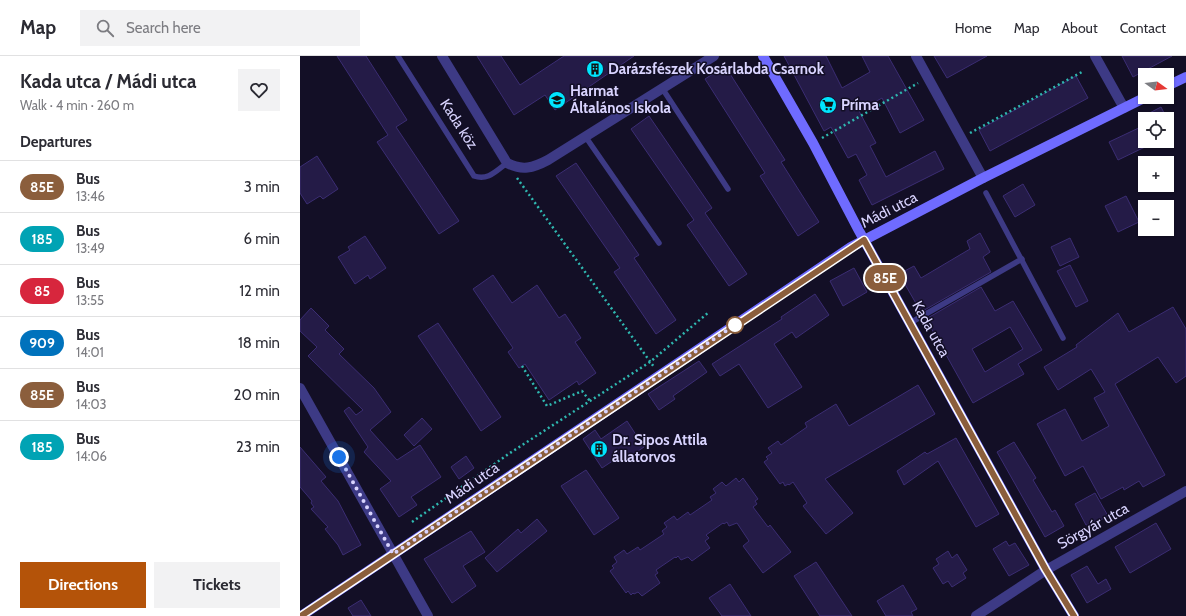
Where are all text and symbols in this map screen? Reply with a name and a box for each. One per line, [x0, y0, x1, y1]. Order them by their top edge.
search box [80, 10, 360, 46]
text: Map [20, 16, 56, 39]
icon: search [94, 17, 116, 39]
text: Search here [126, 19, 201, 37]
text: Home [955, 19, 992, 37]
text: Map [1014, 19, 1039, 37]
text: About [1061, 19, 1098, 37]
text: Contact [1120, 19, 1166, 37]
building icon: Darázsfészek Kosárlabda Csarnok [585, 59, 605, 79]
place label: Darázsfészek Kosárlabda Csarnok [608, 60, 825, 78]
north arrow [1138, 68, 1174, 104]
map controls [1138, 68, 1174, 236]
button: heart [238, 69, 280, 111]
text: Kada utca / Mádi utca [20, 70, 196, 93]
place label: Harmat Általános Iskola [570, 82, 672, 117]
school or university icon: Harmat Általános Iskola [547, 90, 567, 110]
supermarket icon: Príma [818, 95, 838, 115]
street label: Kada köz [436, 96, 482, 152]
place label: Príma [841, 96, 879, 114]
text: Walk · 4 min · 260 m [20, 97, 134, 113]
button: locate [1138, 112, 1174, 148]
text: Departures [20, 133, 92, 151]
button: + [1138, 156, 1174, 192]
text: Bus [76, 170, 100, 188]
text: 85E [30, 178, 54, 196]
text: 3 min [244, 178, 280, 196]
text: 13:46 [76, 188, 105, 204]
street label: Mádi utca [858, 188, 921, 232]
button: − [1138, 200, 1174, 236]
text: Bus [76, 222, 100, 240]
text: 185 [31, 230, 53, 248]
text: 6 min [243, 230, 280, 248]
text: 13:49 [76, 240, 105, 256]
line badge: 85E [862, 265, 908, 291]
text: 85E [873, 269, 897, 287]
text: Bus [76, 274, 100, 292]
text: 85 [34, 282, 50, 300]
text: 12 min [239, 282, 280, 300]
text: 13:55 [76, 292, 104, 308]
street label: Kada utca [908, 298, 954, 361]
unlabelled marker [726, 316, 744, 334]
text: Bus [76, 326, 100, 344]
text: 909 [29, 334, 55, 352]
text: 18 min [238, 334, 280, 352]
text: 14:01 [76, 344, 104, 360]
text: Bus [76, 378, 100, 396]
text: 85E [30, 386, 54, 404]
text: 20 min [234, 386, 280, 404]
text: 14:03 [76, 396, 107, 412]
text: Bus [76, 430, 100, 448]
place label: Dr. Sipos Attila állatorvos [612, 431, 708, 466]
text: 185 [31, 438, 53, 456]
text: 23 min [236, 438, 280, 456]
building icon: Dr. Sipos Attila állatorvos [589, 439, 609, 459]
your location [329, 447, 349, 467]
text: 14:06 [76, 448, 107, 464]
street label: Mádi utca [442, 458, 503, 508]
street label: Sörgyár utca [1054, 499, 1133, 553]
button: Directions [20, 562, 146, 608]
button: Tickets [154, 562, 280, 608]

